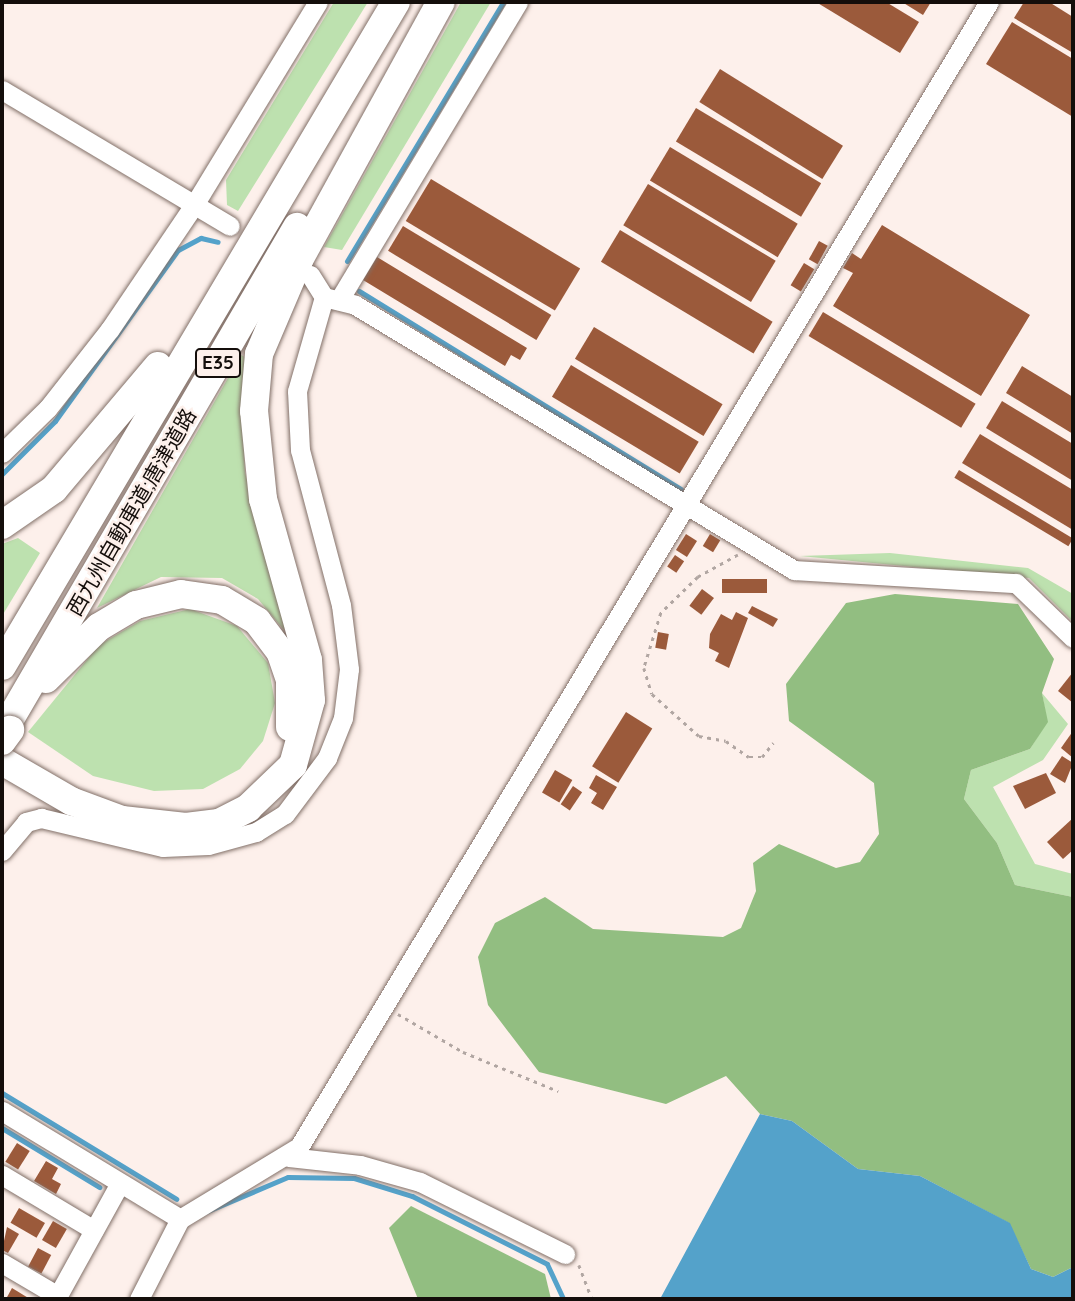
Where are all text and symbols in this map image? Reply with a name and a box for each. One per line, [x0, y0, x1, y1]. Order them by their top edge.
road number: E35 [194, 348, 242, 378]
street label: 西九州自動車道;唐津道路 [61, 404, 201, 620]

